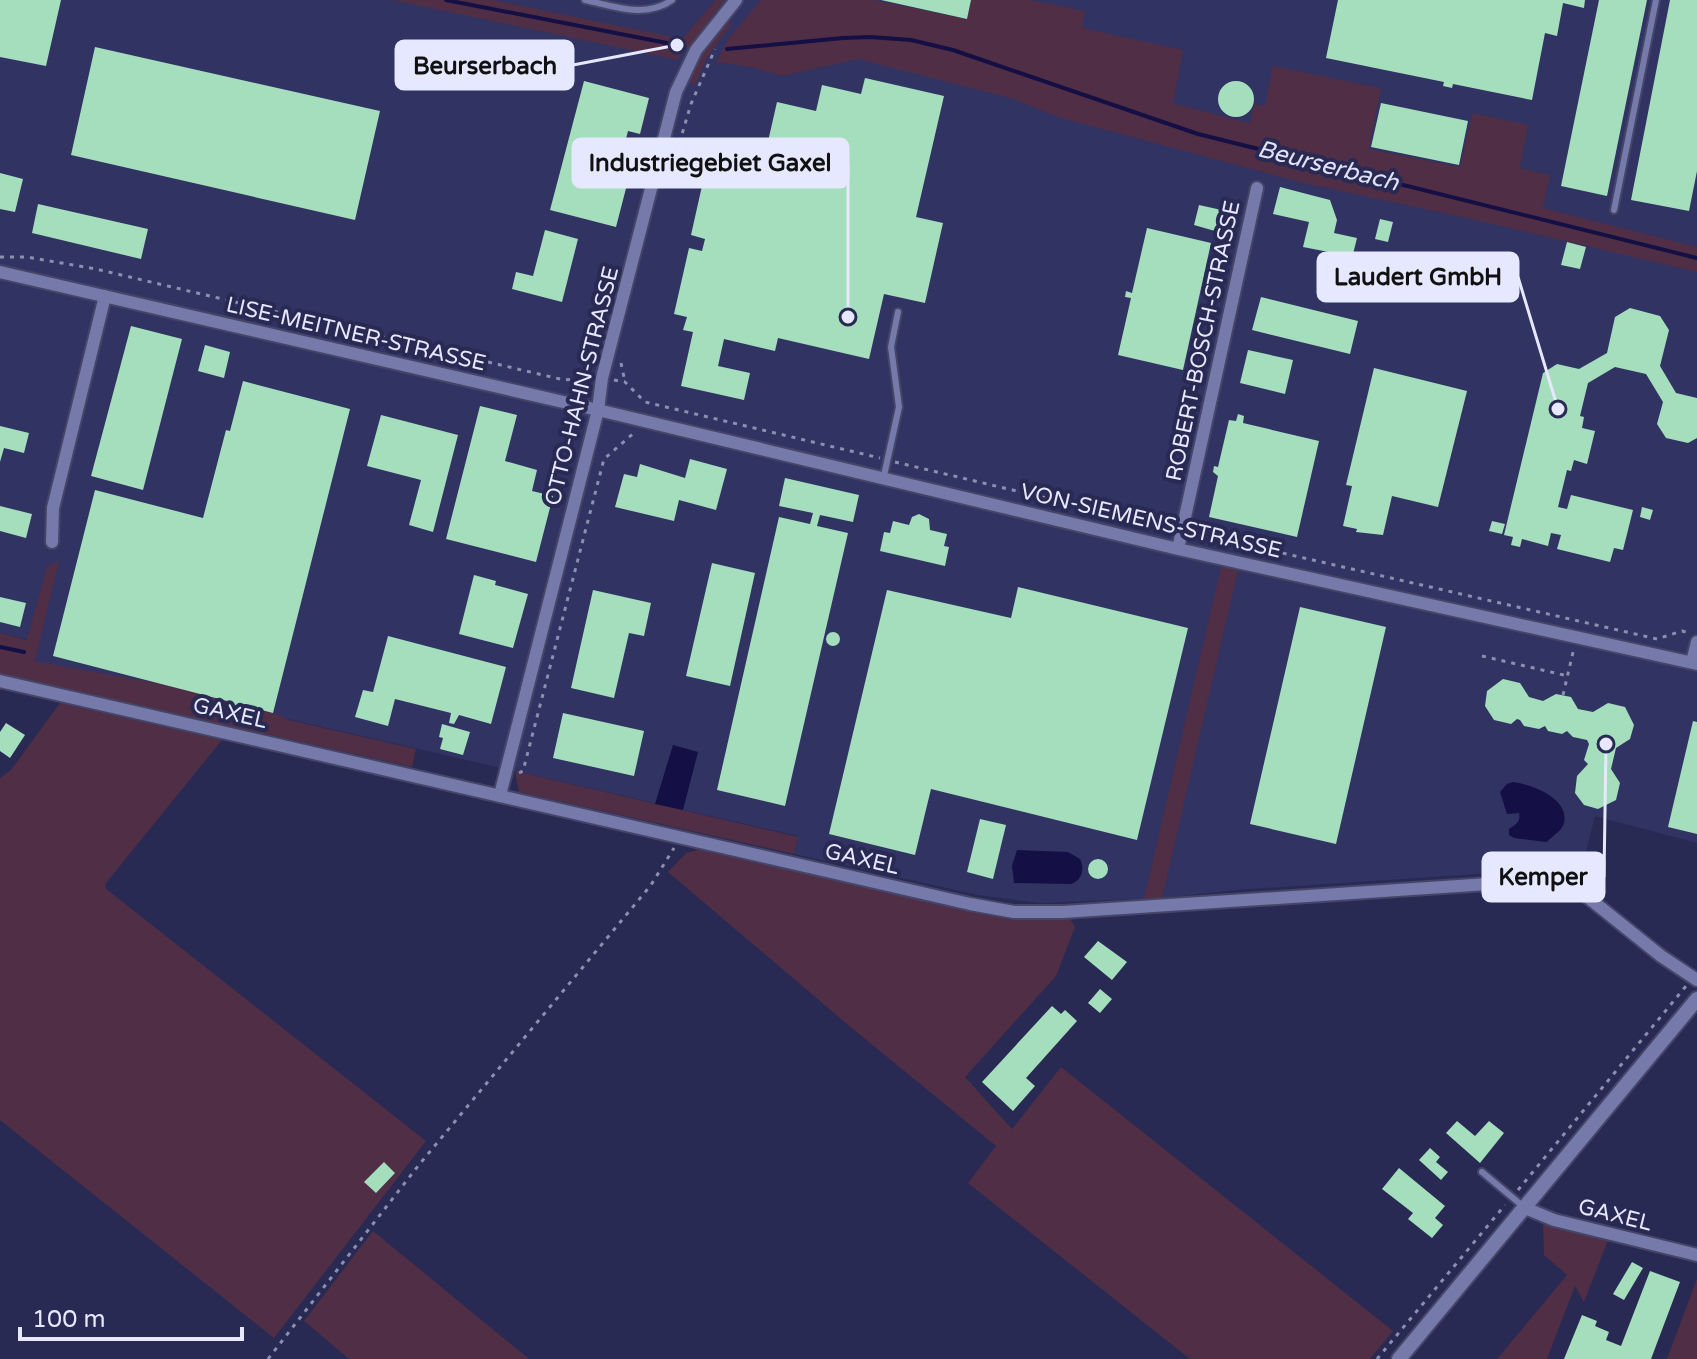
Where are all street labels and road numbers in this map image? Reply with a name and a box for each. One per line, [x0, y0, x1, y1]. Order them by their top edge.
street label: ROBERT-BOSCH-STRASSE [1161, 198, 1245, 484]
street label: OTTO-HAHN-STRASSE [540, 264, 624, 508]
street label: LISE-MEITNER-STRASSE [224, 291, 488, 377]
street label: VON-SIEMENS-STRASSE [1018, 478, 1284, 564]
street label: GAXEL [190, 692, 270, 734]
street label: GAXEL [822, 838, 902, 880]
street label: GAXEL [1575, 1193, 1655, 1237]

